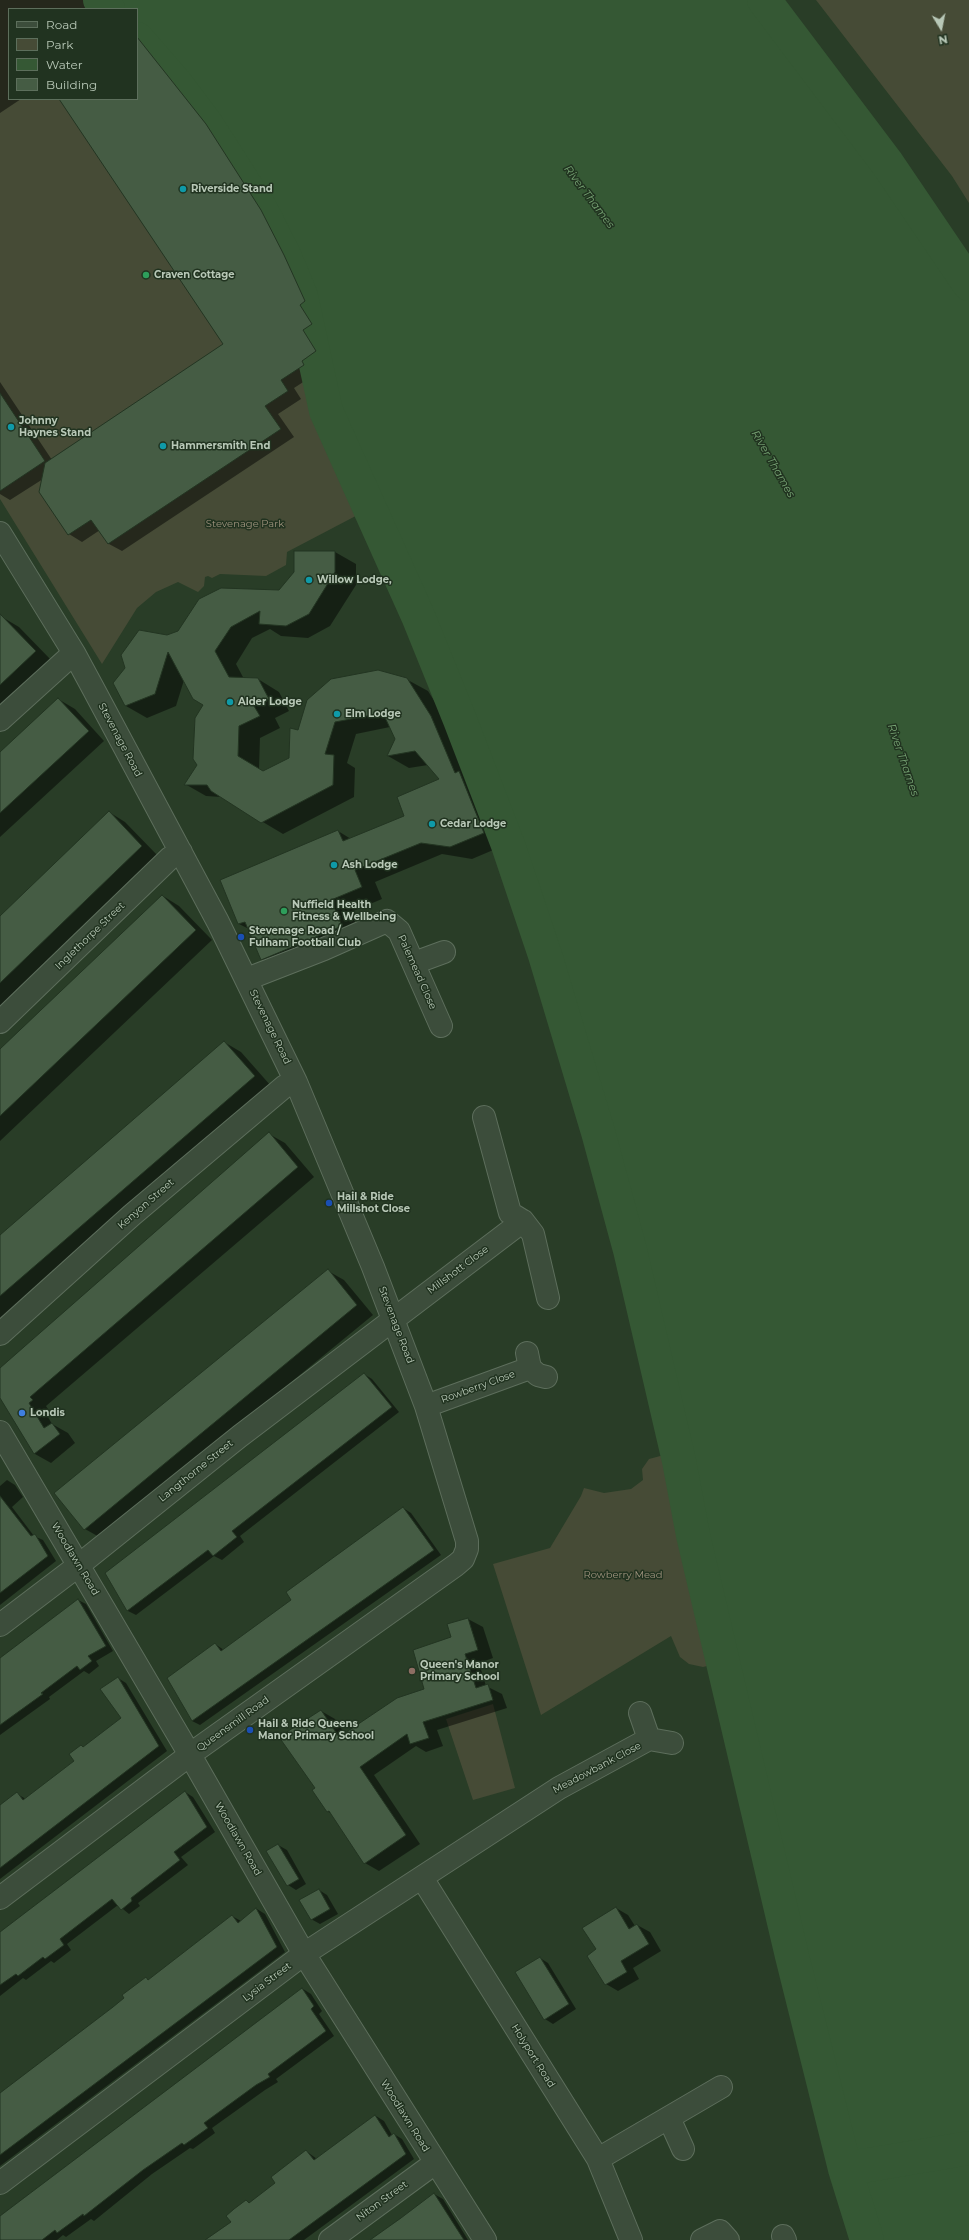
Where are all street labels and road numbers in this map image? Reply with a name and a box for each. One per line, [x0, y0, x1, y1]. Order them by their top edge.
street label: Stevenage Road [96, 701, 144, 779]
street label: Inglethorpe Street [53, 900, 127, 972]
street label: Palemead Close [395, 933, 439, 1011]
street label: Stevenage Road [247, 988, 293, 1066]
street label: Kenyon Street [115, 1176, 177, 1232]
street label: Millshott Close [425, 1243, 491, 1297]
street label: Stevenage Road [376, 1285, 416, 1365]
street label: Rowberry Close [439, 1368, 517, 1406]
street label: Langthorne Street [156, 1437, 236, 1505]
street label: Woodlawn Road [49, 1520, 101, 1598]
street label: Queensmill Road [195, 1694, 271, 1754]
street label: Meadowbank Close [551, 1740, 643, 1796]
street label: Woodlawn Road [212, 1800, 264, 1878]
street label: Lysia Street [240, 1960, 294, 2004]
street label: Holyport Road [509, 2022, 557, 2090]
street label: Woodlawn Road [378, 2078, 432, 2154]
street label: Niton Street [354, 2178, 410, 2224]

